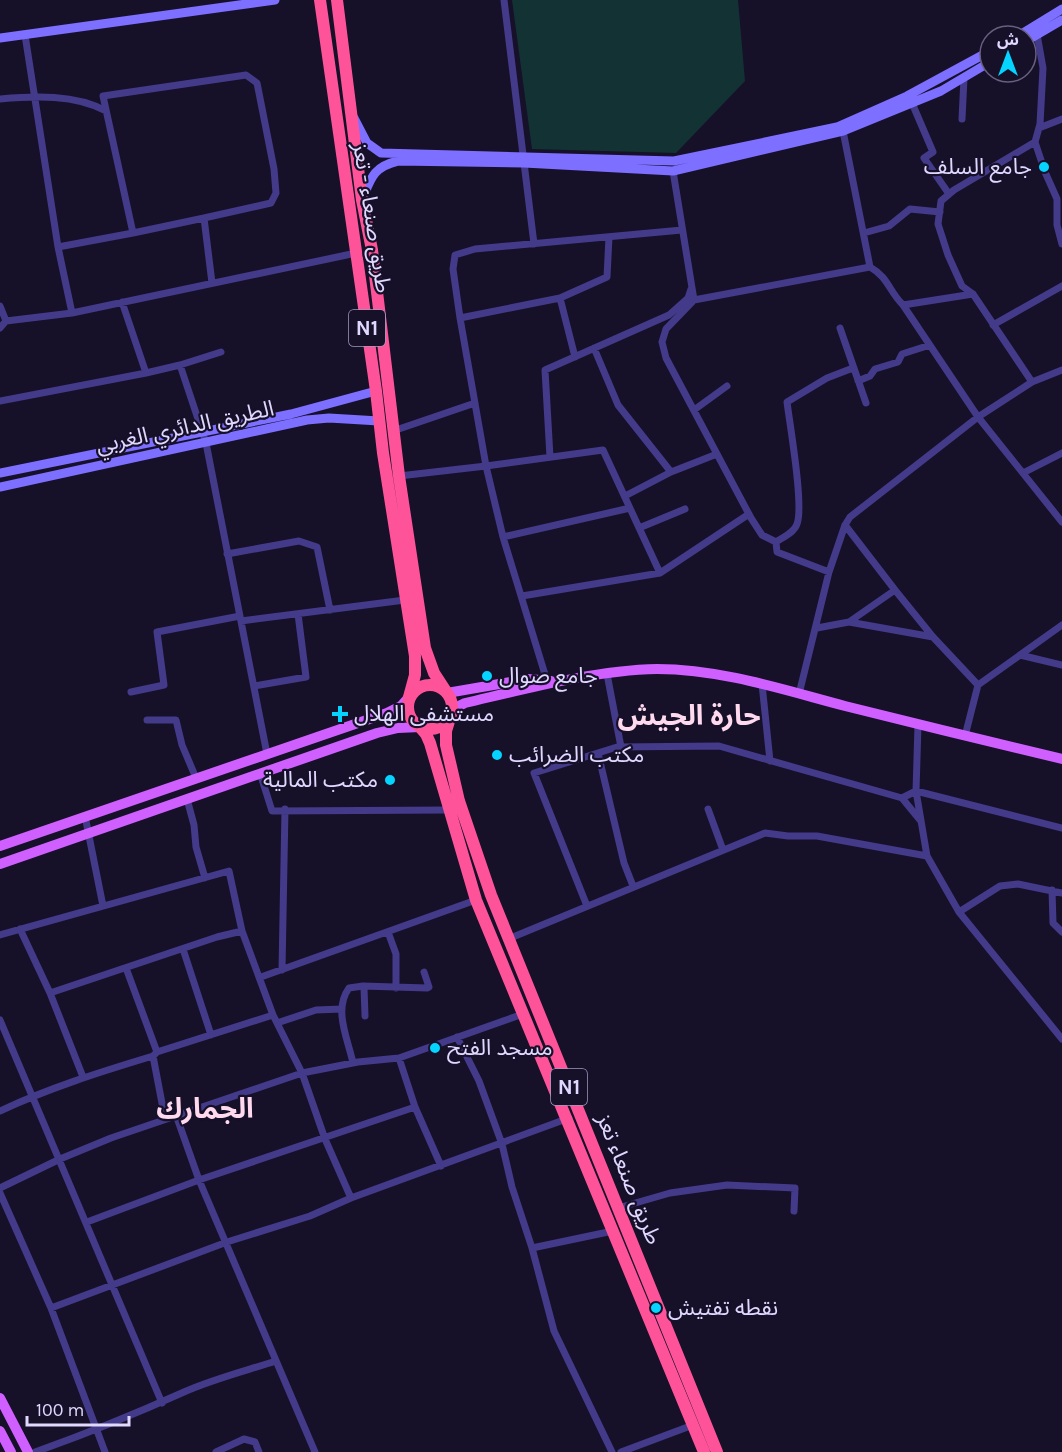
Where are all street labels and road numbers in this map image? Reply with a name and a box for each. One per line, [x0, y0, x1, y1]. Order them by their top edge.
street label: طريق صنعاء - تعز [347, 140, 397, 295]
road number: N1 [349, 310, 385, 346]
street label: الطريق الدائري الغربي [94, 395, 277, 462]
road number: N1 [551, 1069, 587, 1105]
street label: طريق صنعاء تعز [591, 1109, 667, 1248]

